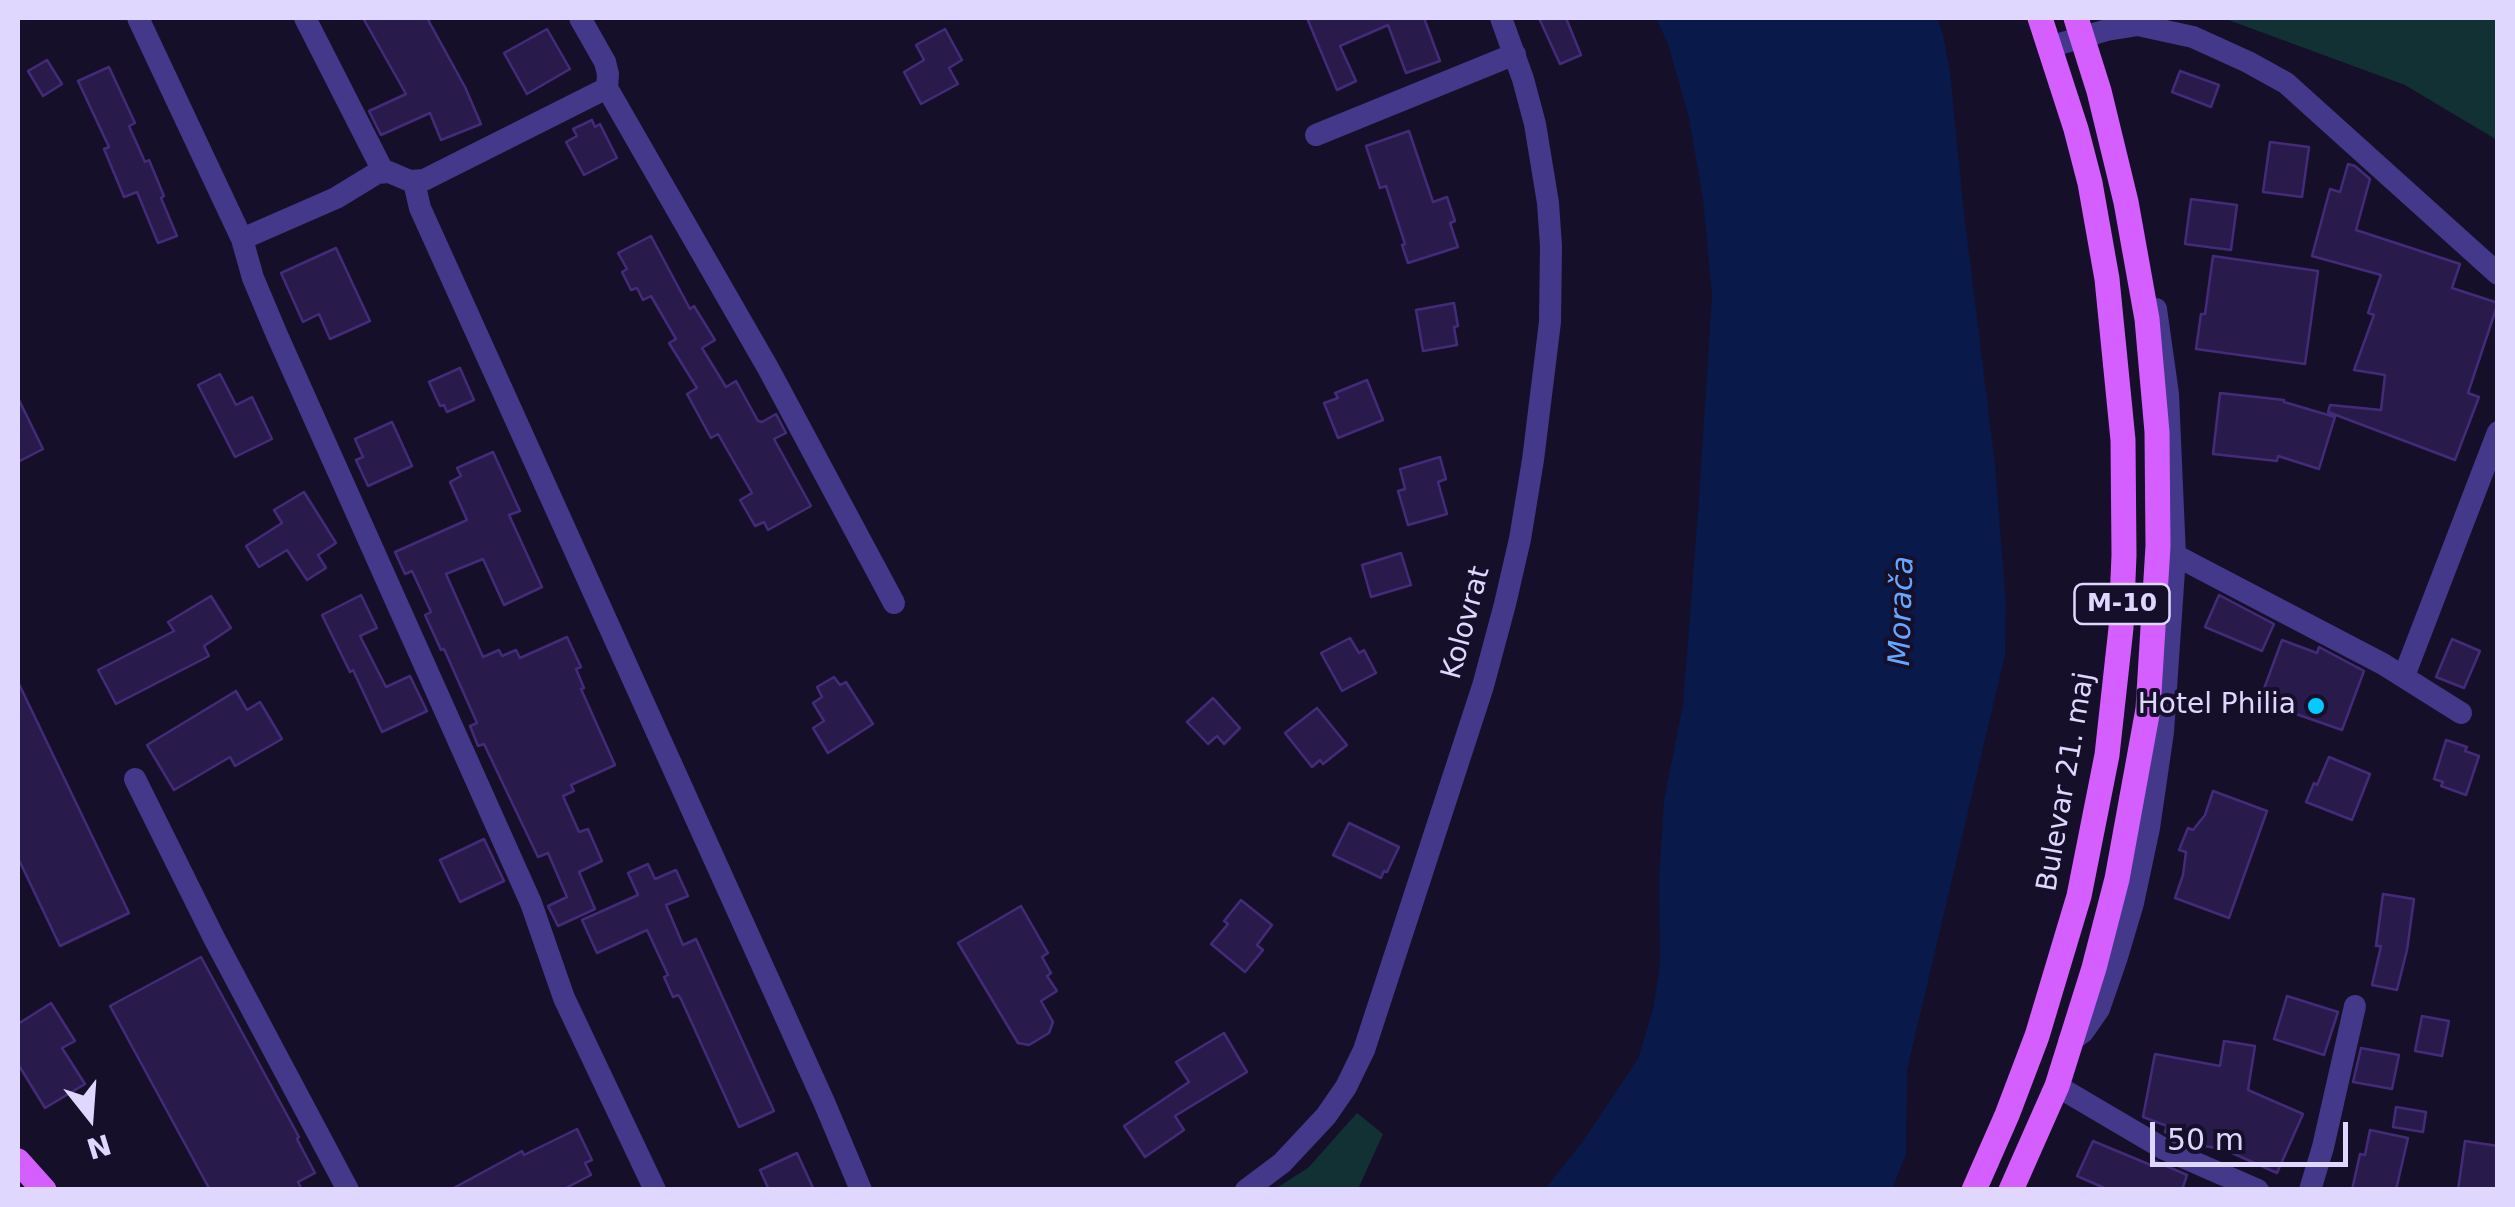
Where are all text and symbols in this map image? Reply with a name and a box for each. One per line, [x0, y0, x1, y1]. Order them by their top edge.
water label: Morača [1883, 555, 1923, 667]
street label: Kolovrat [1436, 563, 1498, 683]
road number: M-10 [2074, 584, 2170, 624]
street label: Bulevar 21. maj [2031, 670, 2103, 894]
place label: Hotel Philia [2138, 689, 2296, 723]
marker: Hotel Philia [2305, 695, 2327, 717]
north arrow [40, 1067, 140, 1167]
scale bar [2155, 1102, 2352, 1164]
text: 50 m [2167, 1122, 2244, 1157]
text: N [83, 1127, 115, 1165]

